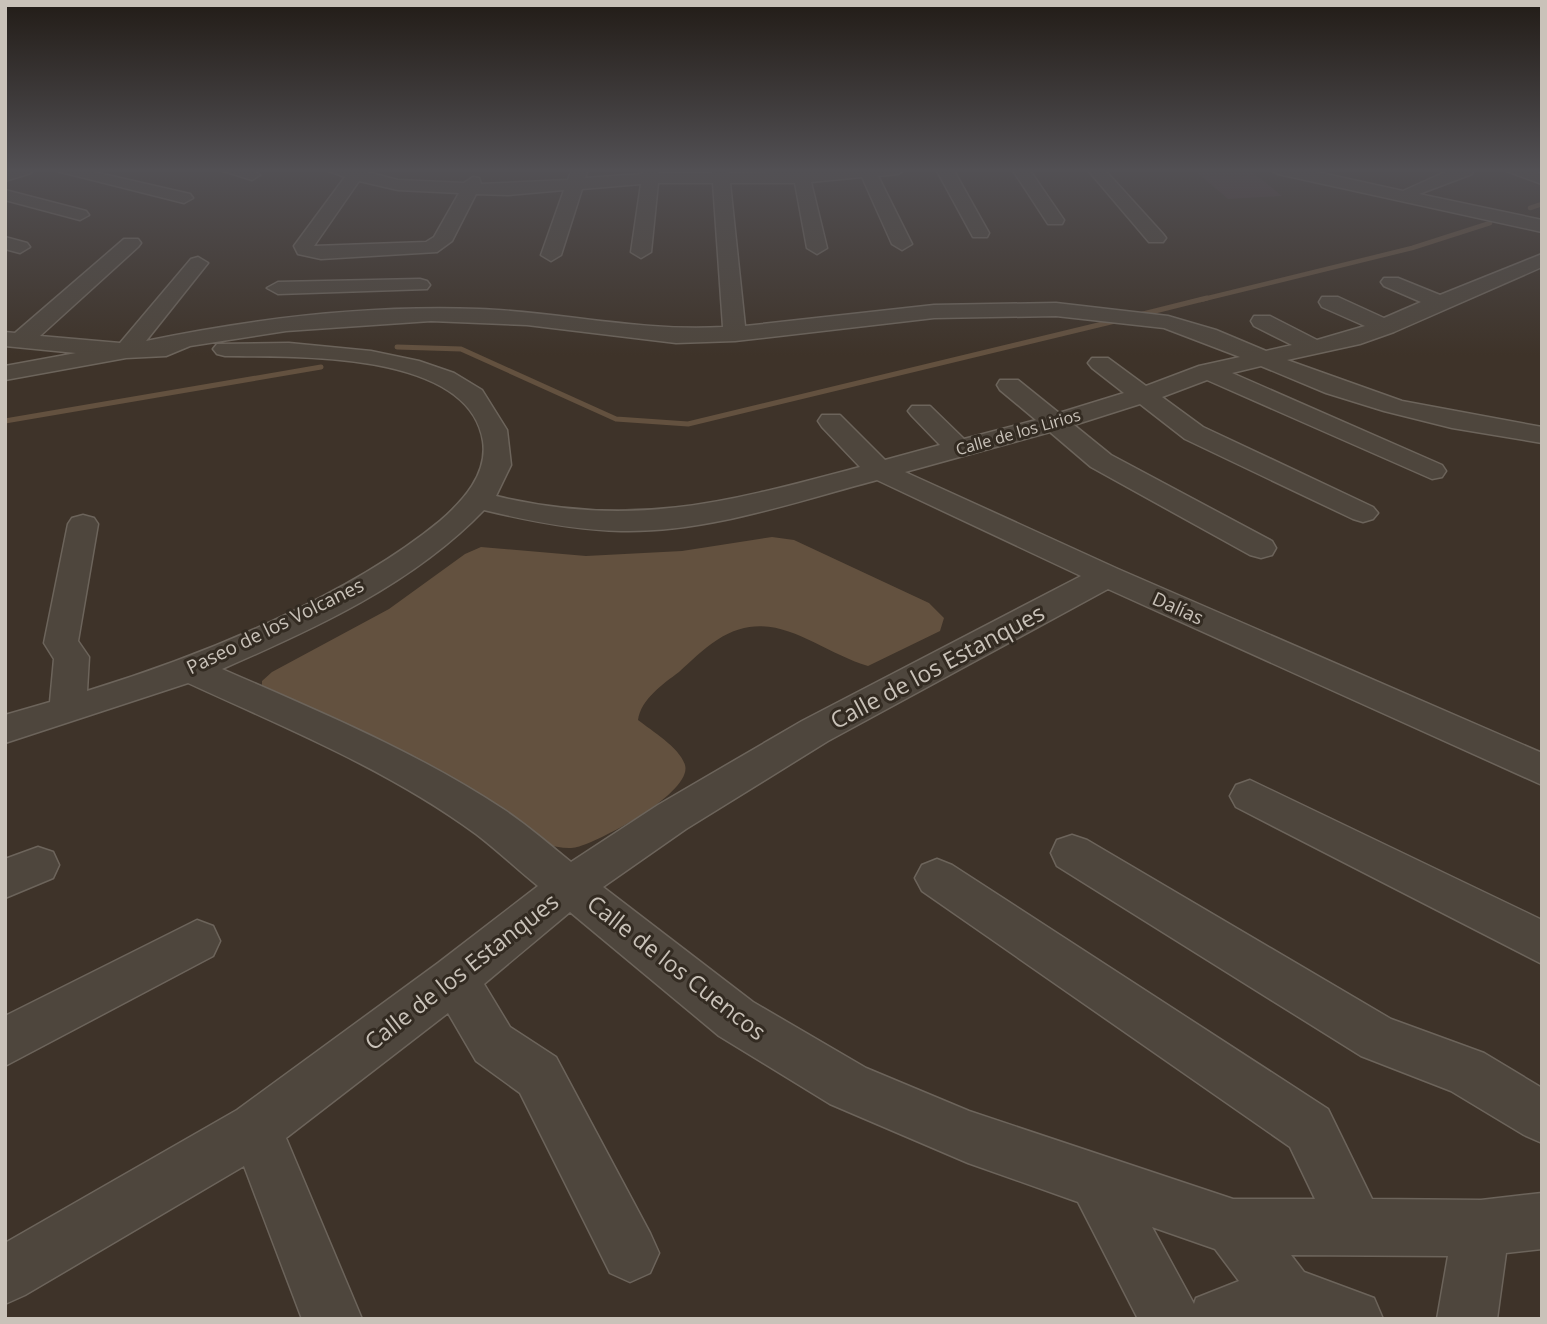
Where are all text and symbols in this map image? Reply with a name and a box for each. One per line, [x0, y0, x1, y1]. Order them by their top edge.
street label: Calle de los Lirios [953, 404, 1083, 460]
street label: Paseo de los Volcanes [182, 572, 368, 680]
street label: Dalías [1148, 585, 1208, 631]
street label: Calle de los Estanques [824, 596, 1050, 736]
street label: Calle de los Estanques [357, 885, 565, 1057]
street label: Calle de los Cuencos [581, 887, 773, 1047]

